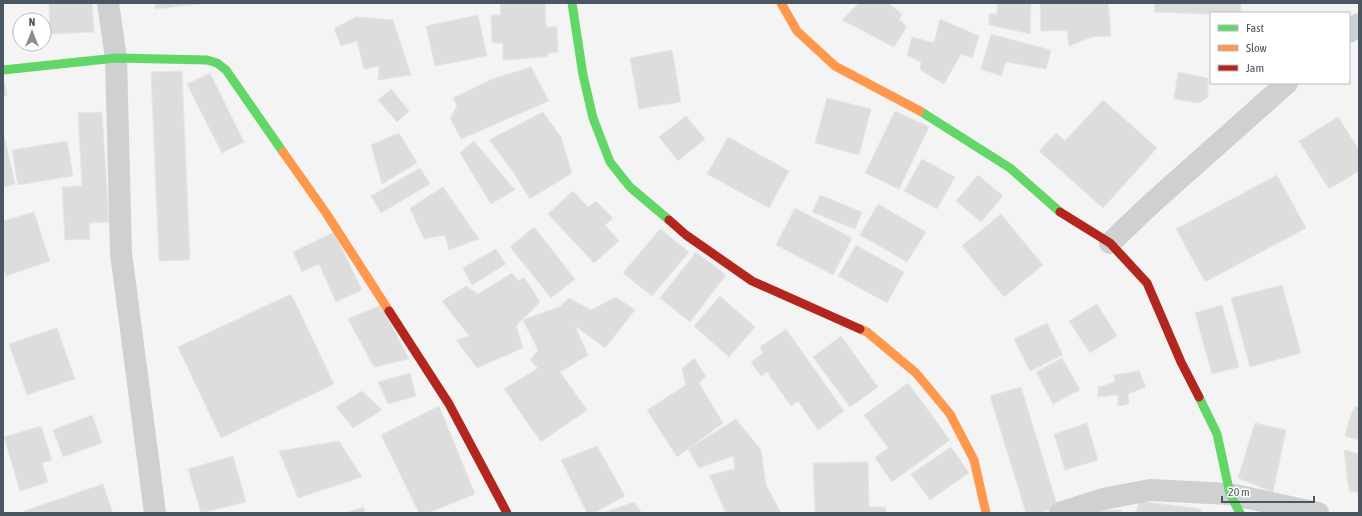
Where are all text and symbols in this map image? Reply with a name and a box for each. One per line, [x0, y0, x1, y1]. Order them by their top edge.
north arrow [12, 12, 52, 52]
legend [1210, 12, 1350, 84]
text: N [29, 16, 35, 28]
text: Fast [1246, 21, 1264, 35]
text: Slow [1246, 41, 1267, 55]
text: Jam [1246, 61, 1264, 75]
scale bar [1222, 478, 1314, 504]
text: 20 m [1228, 485, 1250, 499]

